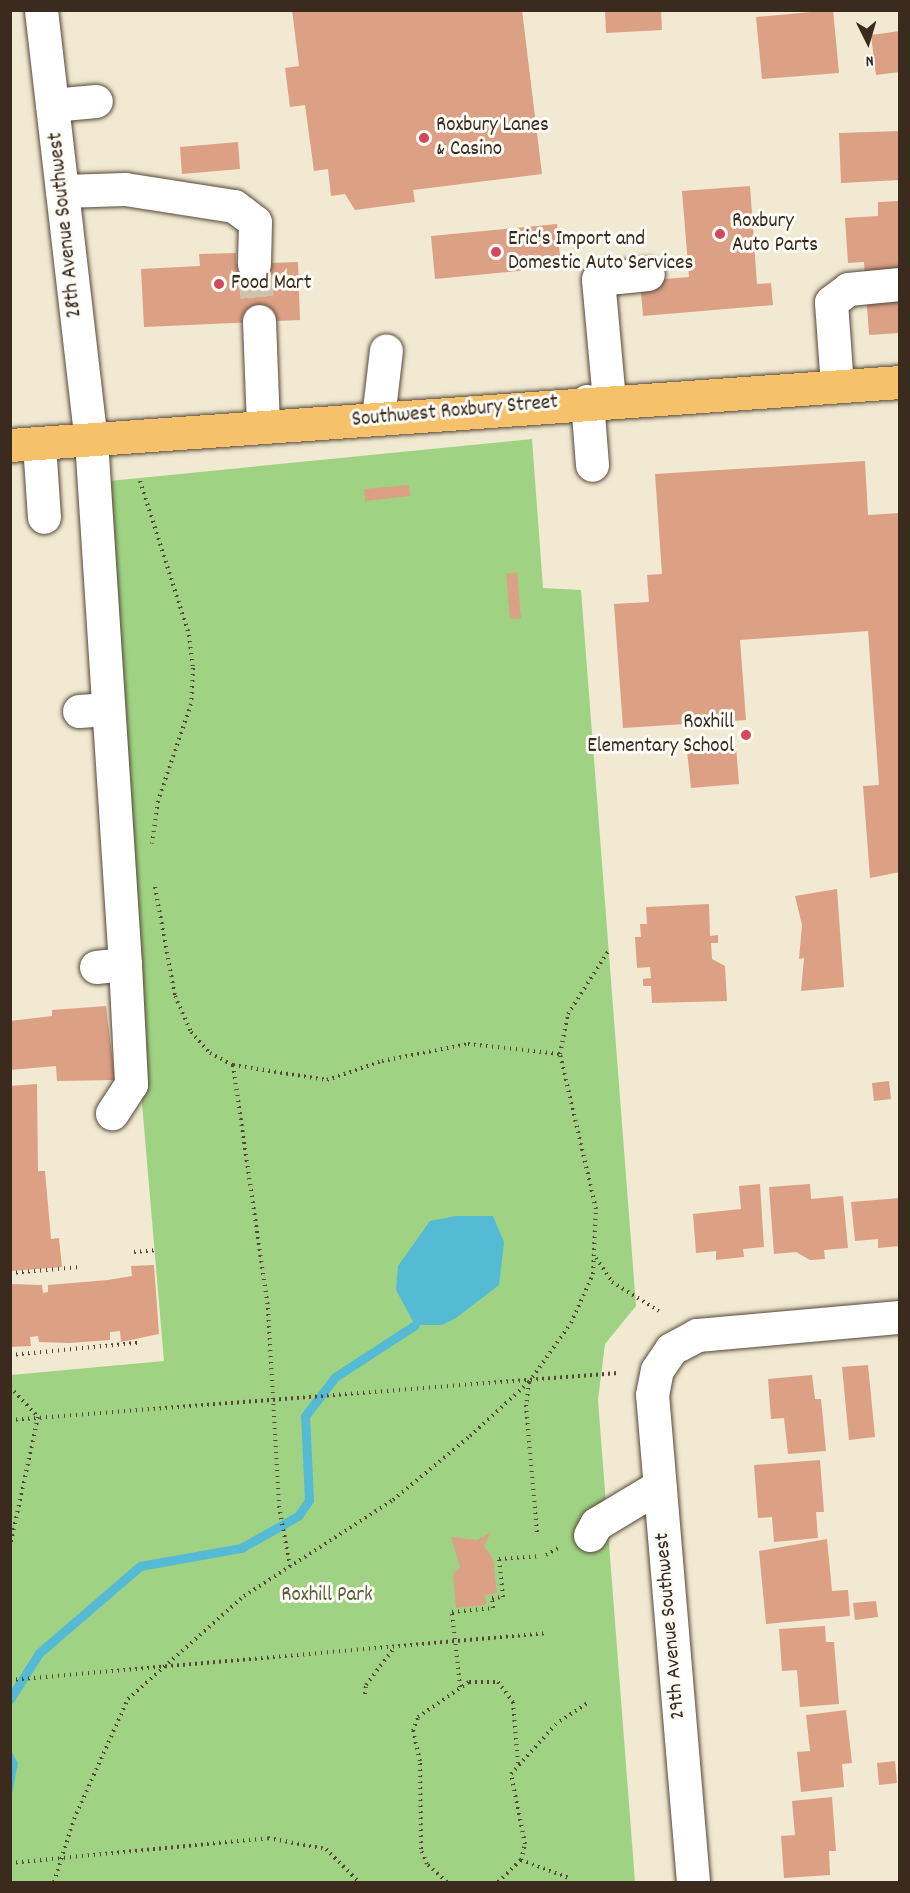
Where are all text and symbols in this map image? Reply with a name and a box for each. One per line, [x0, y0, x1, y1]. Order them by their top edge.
north arrow [838, 12, 898, 72]
text: N [865, 49, 875, 72]
place label: Roxbury Lanes & Casino [436, 113, 549, 163]
street label: 28th Avenue Southwest [44, 131, 88, 319]
marker: Roxbury Lanes & Casino [417, 131, 431, 145]
place label: Roxbury Auto Parts [732, 209, 818, 259]
place label: Eric's Import and Domestic Auto Services [508, 227, 693, 277]
marker: Roxbury Auto Parts [713, 227, 727, 241]
marker: Eric's Import and Domestic Auto Services [489, 245, 503, 259]
place label: Food Mart [231, 271, 311, 297]
marker: Food Mart [212, 277, 226, 291]
street label: Southwest Roxbury Street [351, 390, 559, 434]
place label: Roxhill Elementary School [587, 710, 734, 760]
marker: Roxhill Elementary School [739, 728, 753, 742]
street label: 29th Avenue Southwest [650, 1531, 692, 1721]
park label: Roxhill Park [281, 1583, 373, 1609]

